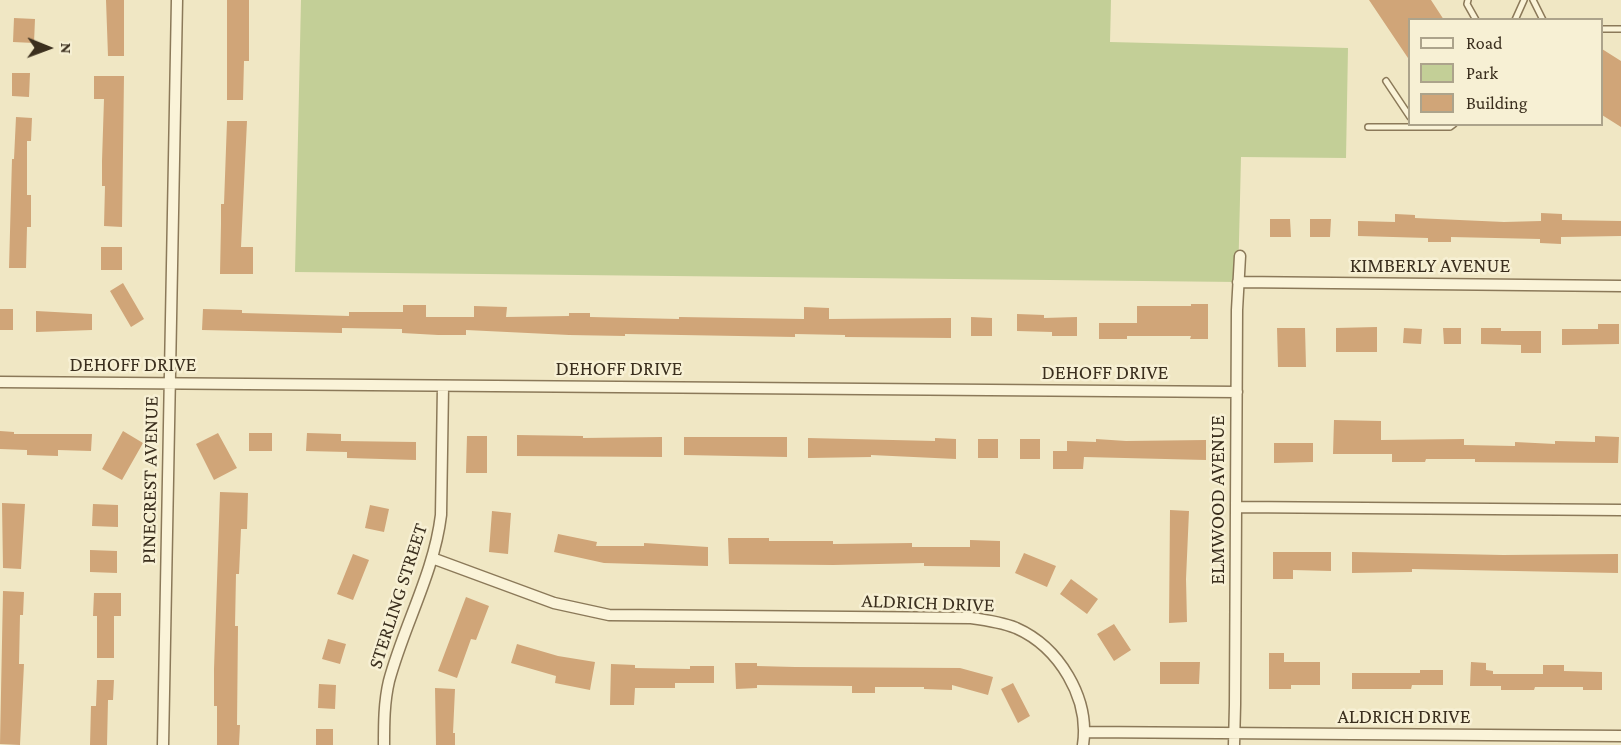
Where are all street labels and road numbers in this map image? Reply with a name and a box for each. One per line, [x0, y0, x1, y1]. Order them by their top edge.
street label: KIMBERLY AVENUE [1350, 254, 1510, 278]
street label: DEHOFF DRIVE [70, 353, 196, 377]
street label: DEHOFF DRIVE [556, 357, 682, 381]
street label: DEHOFF DRIVE [1042, 361, 1168, 385]
street label: PINECREST AVENUE [137, 396, 163, 564]
street label: ELMWOOD AVENUE [1206, 415, 1230, 585]
street label: STERLING STREET [363, 520, 433, 672]
street label: ALDRICH DRIVE [861, 589, 995, 617]
street label: ALDRICH DRIVE [1337, 705, 1471, 729]

